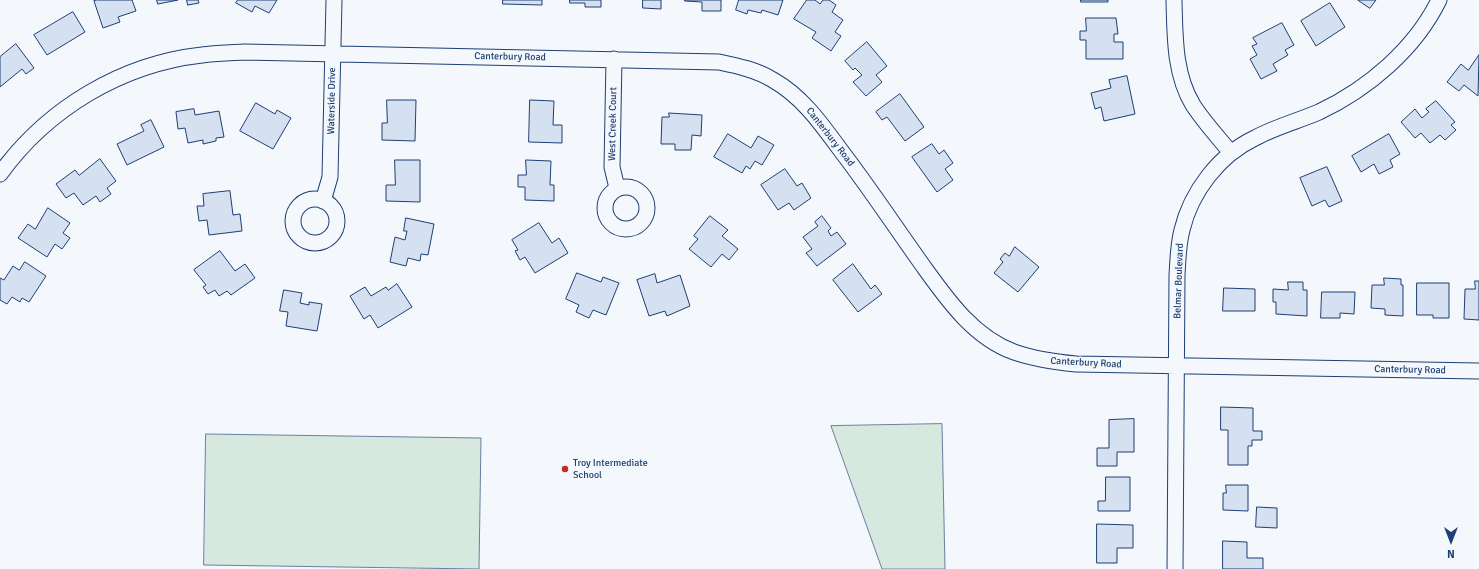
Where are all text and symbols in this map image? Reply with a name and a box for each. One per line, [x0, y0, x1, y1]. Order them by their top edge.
street label: Canterbury Road [474, 50, 546, 64]
street label: Waterside Drive [325, 67, 339, 135]
street label: West Creek Court [606, 87, 620, 161]
street label: Canterbury Road [803, 105, 857, 169]
street label: Belmar Boulevard [1172, 243, 1186, 319]
street label: Canterbury Road [1050, 355, 1122, 371]
street label: Canterbury Road [1374, 363, 1446, 377]
place label: Troy Intermediate School [573, 457, 648, 480]
marker: Troy Intermediate School [560, 464, 570, 474]
north arrow [1431, 521, 1471, 561]
text: N [1447, 547, 1455, 560]

